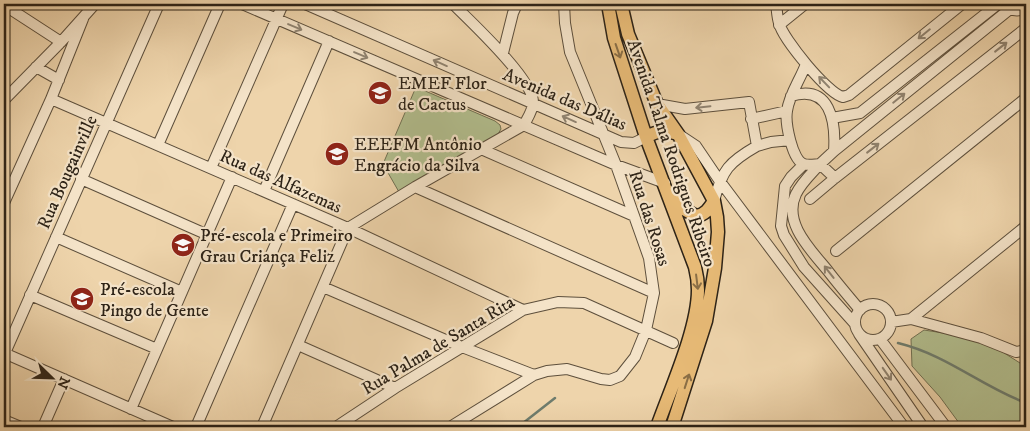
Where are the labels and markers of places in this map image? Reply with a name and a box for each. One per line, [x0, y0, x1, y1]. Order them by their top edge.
place label: EMEF Flor de Cactus [398, 73, 487, 116]
school or university icon: EMEF Flor de Cactus [367, 80, 393, 106]
place label: EEEFM Antônio Engrácio da Silva [354, 134, 482, 177]
school or university icon: EEEFM Antônio Engrácio da Silva [324, 141, 350, 167]
place label: Pré-escola e Primeiro Grau Criança Feliz [200, 225, 353, 268]
school or university icon: Pré-escola e Primeiro Grau Criança Feliz [170, 232, 196, 258]
place label: Pré-escola Pingo de Gente [100, 279, 209, 322]
school or university icon: Pré-escola Pingo de Gente [69, 286, 95, 312]

